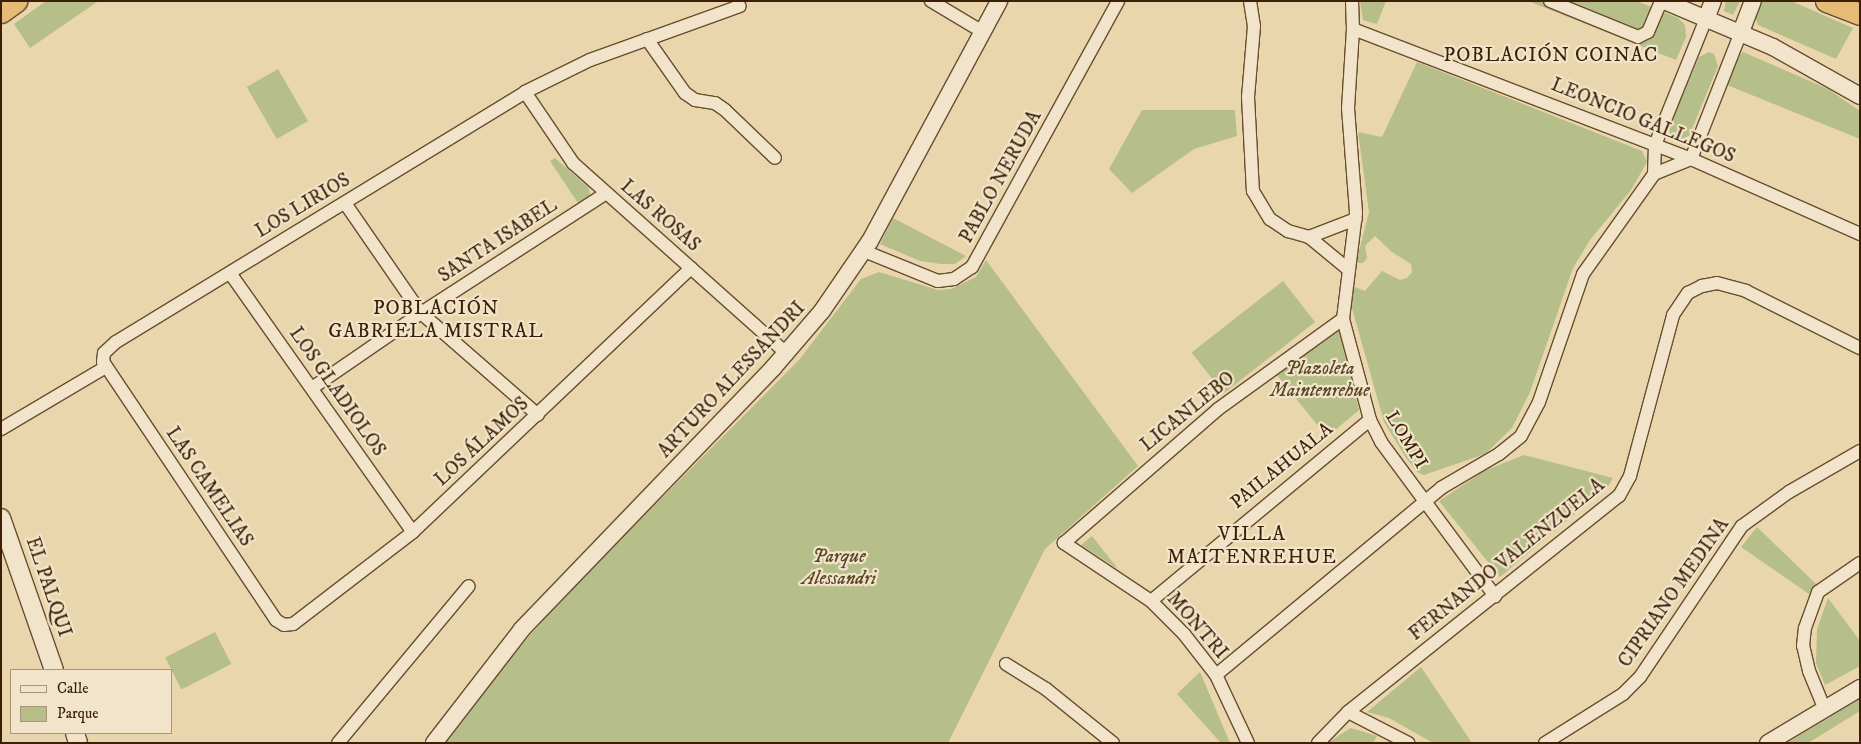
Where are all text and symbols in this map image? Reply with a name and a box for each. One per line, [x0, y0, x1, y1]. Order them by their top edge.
district label: POBLACIÓN COINAC [1442, 43, 1660, 67]
street label: LEONCIO GALLEGOS [1548, 74, 1738, 168]
street label: PABLO NERUDA [955, 107, 1047, 247]
street label: LOS LIRIOS [252, 169, 354, 243]
street label: LAS ROSAS [615, 175, 705, 257]
street label: SANTA ISABEL [434, 194, 562, 288]
district label: POBLACIÓN GABRIELA MISTRAL [326, 297, 546, 344]
street label: ARTURO ALESSANDRI [654, 297, 810, 463]
street label: LOS GLADIOLOS [284, 323, 390, 461]
park label: Plazoleta Maintenrehue [1270, 358, 1370, 402]
street label: LICANLEBO [1136, 367, 1240, 457]
street label: LOS ÁLAMOS [430, 393, 534, 491]
street label: LOMPI [1380, 407, 1432, 473]
street label: PAILAHUALA [1226, 418, 1338, 514]
street label: LAS CAMELIAS [161, 423, 257, 551]
street label: FERNANDO VALENZUELA [1405, 474, 1609, 646]
street label: CIPRIANO MEDINA [1614, 514, 1734, 672]
district label: VILLA MAITENREHUE [1166, 522, 1338, 569]
street label: EL PALQUI [20, 534, 76, 640]
park label: Parque Alessandri [802, 546, 876, 590]
street label: MONTRI [1162, 588, 1232, 664]
legend [10, 669, 172, 734]
text: Calle [57, 679, 89, 698]
text: Parque [57, 704, 98, 723]

